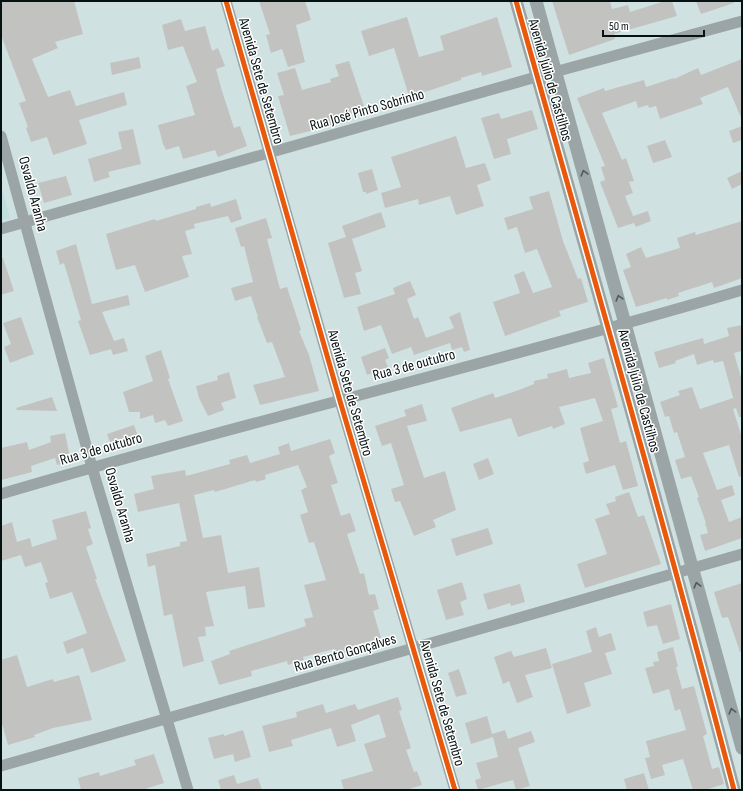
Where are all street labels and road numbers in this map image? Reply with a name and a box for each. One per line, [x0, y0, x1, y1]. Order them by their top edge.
street label: Avenida Sete de Setembro [234, 15, 288, 146]
street label: Avenida Júlio de Castilhos [523, 16, 577, 143]
street label: Rua José Pinto Sobrinho [308, 85, 426, 135]
street label: Osvaldo Aranha [14, 154, 52, 234]
street label: Avenida Júlio de Castilhos [613, 326, 665, 455]
street label: Avenida Sete de Setembro [323, 327, 377, 458]
street label: Rua 3 de outubro [371, 345, 457, 385]
street label: Rua 3 de outubro [58, 428, 144, 470]
street label: Osvaldo Aranha [100, 465, 140, 545]
street label: Rua Bento Gonçalves [292, 629, 398, 677]
street label: Avenida Sete de Setembro [415, 637, 469, 768]

